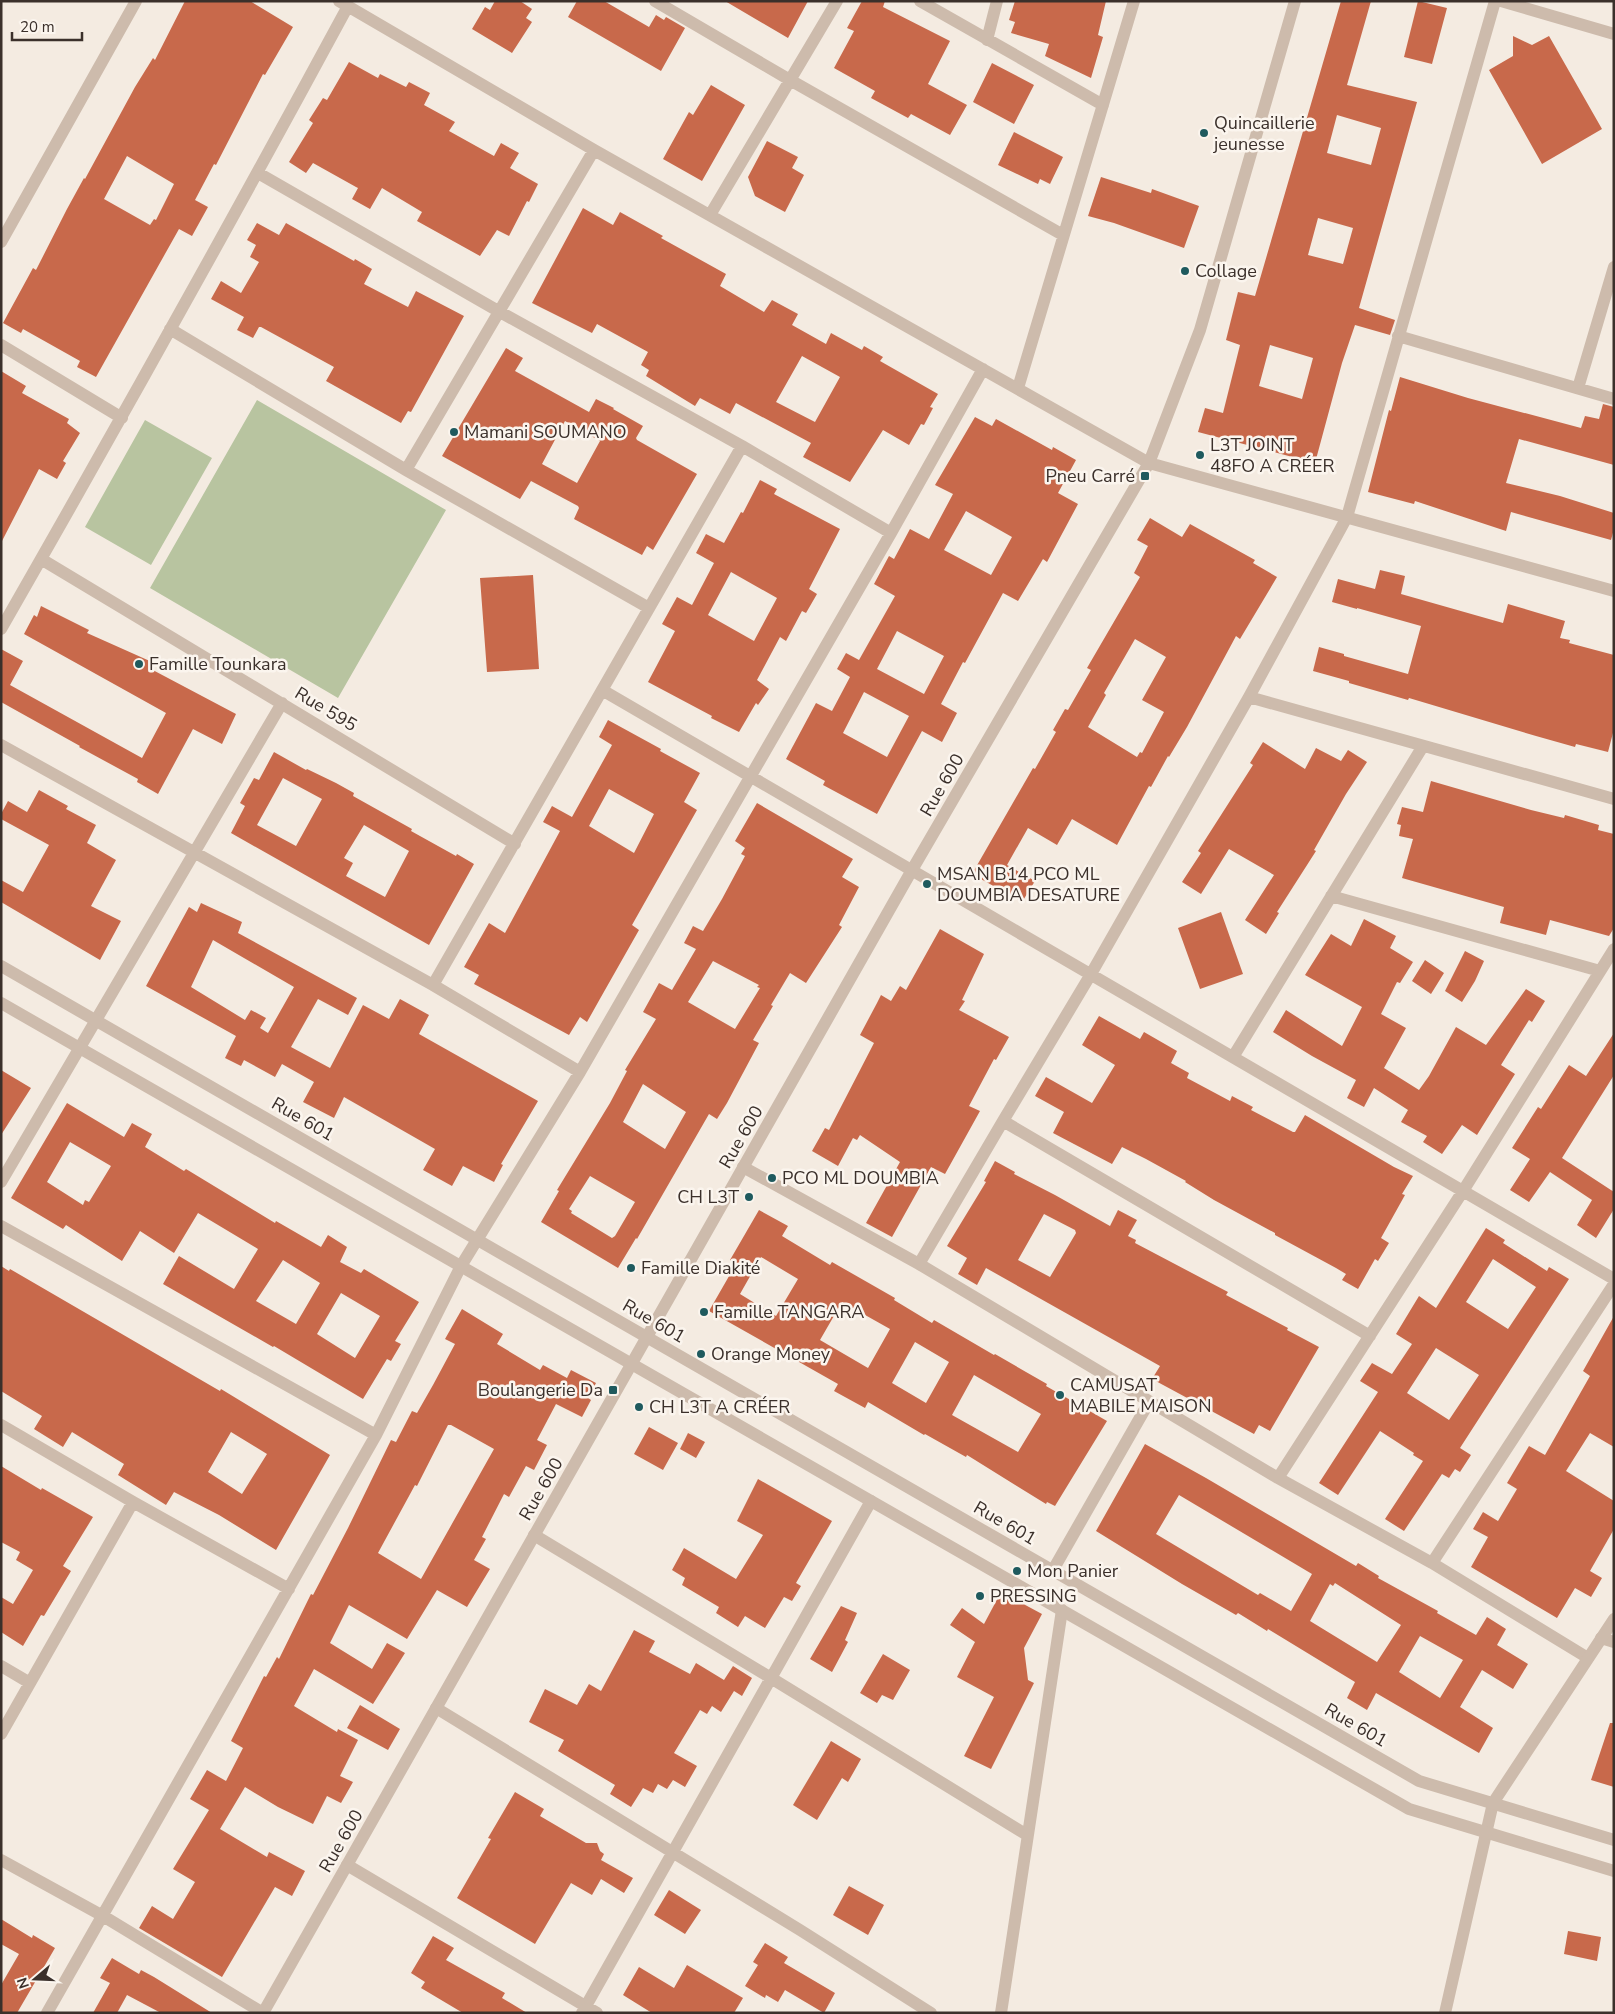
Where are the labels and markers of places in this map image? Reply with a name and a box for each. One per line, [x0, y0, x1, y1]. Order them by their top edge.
place label: Quincaillerie jeunesse [1212, 111, 1315, 156]
marker: Quincaillerie jeunesse [1198, 127, 1210, 139]
place label: Collage [1195, 259, 1257, 283]
marker: Collage [1179, 265, 1191, 277]
place label: Mamani SOUMANO [464, 420, 627, 444]
marker: Mamani SOUMANO [448, 426, 460, 438]
place label: L3T JOINT 48FO A CRÉER [1210, 433, 1335, 478]
marker: L3T JOINT 48FO A CRÉER [1194, 449, 1206, 461]
place label: Pneu Carré [1046, 464, 1135, 488]
marker: Pneu Carré [1139, 470, 1151, 482]
place label: Famille Tounkara [149, 652, 287, 676]
marker: Famille Tounkara [133, 658, 145, 670]
place label: MSAN B14 PCO ML DOUMBIA DESATURE [937, 862, 1120, 907]
marker: MSAN B14 PCO ML DOUMBIA DESATURE [921, 878, 933, 890]
place label: PCO ML DOUMBIA [782, 1166, 939, 1190]
marker: PCO ML DOUMBIA [766, 1172, 778, 1184]
place label: CH L3T [677, 1185, 739, 1209]
marker: CH L3T [743, 1191, 755, 1203]
place label: Famille Diakité [641, 1256, 760, 1280]
marker: Famille Diakité [625, 1262, 637, 1274]
place label: Famille TANGARA [714, 1300, 864, 1324]
marker: Famille TANGARA [698, 1306, 710, 1318]
place label: Orange Money [711, 1342, 831, 1366]
marker: Orange Money [695, 1348, 707, 1360]
place label: CAMUSAT MABILE MAISON [1070, 1373, 1212, 1418]
place label: Boulangerie Da [478, 1378, 603, 1402]
marker: Boulangerie Da [607, 1384, 619, 1396]
marker: CAMUSAT MABILE MAISON [1054, 1389, 1066, 1401]
place label: CH L3T A CRÉER [649, 1395, 790, 1419]
marker: CH L3T A CRÉER [633, 1401, 645, 1413]
place label: Mon Panier [1027, 1559, 1119, 1583]
marker: Mon Panier [1011, 1565, 1023, 1577]
place label: PRESSING [990, 1584, 1077, 1608]
marker: PRESSING [974, 1590, 986, 1602]

